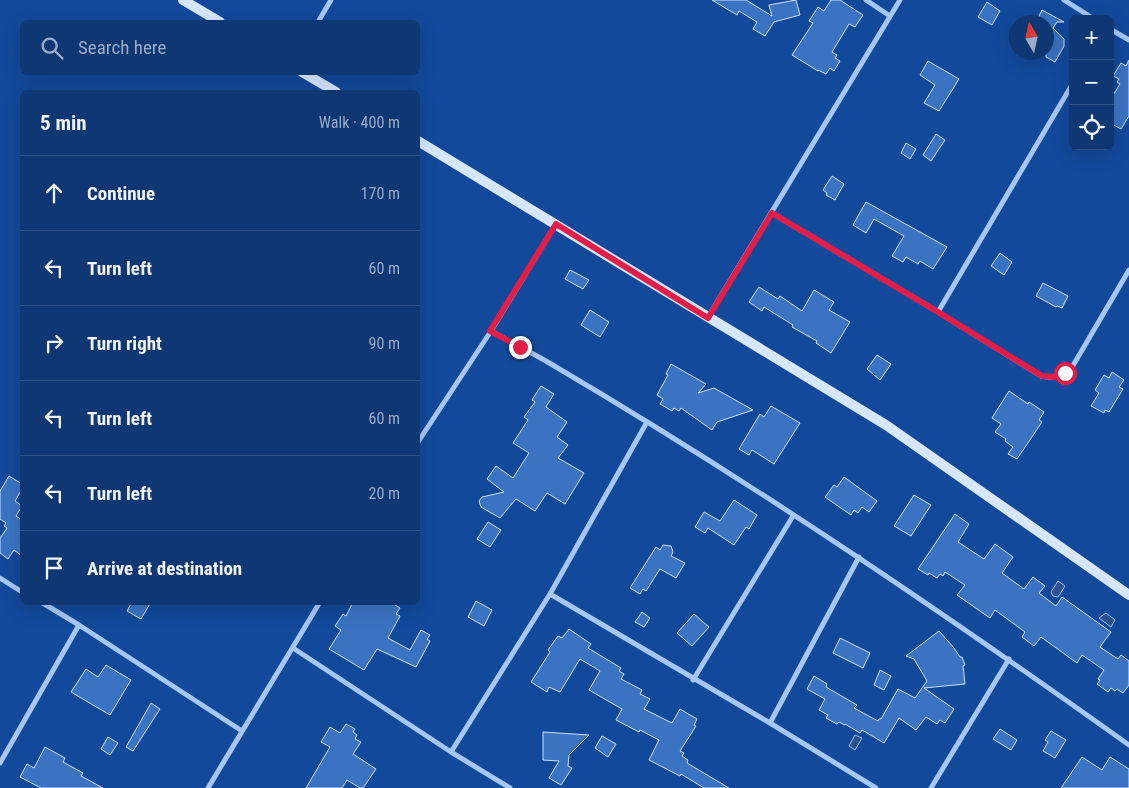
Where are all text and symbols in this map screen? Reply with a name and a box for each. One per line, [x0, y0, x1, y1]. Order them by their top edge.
north arrow [1009, 15, 1054, 60]
map controls [1069, 15, 1114, 150]
button: + [1069, 15, 1114, 60]
search box [20, 20, 420, 75]
icon: search [38, 34, 66, 62]
text: Search here [78, 36, 166, 59]
button: − [1069, 60, 1114, 105]
button: locate [1069, 105, 1114, 150]
text: 5 min [40, 111, 87, 135]
text: Walk · 400 m [319, 113, 400, 132]
icon: ahead [40, 179, 68, 207]
text: Continue [87, 182, 155, 205]
text: 170 m [361, 184, 400, 203]
icon: left [40, 254, 68, 282]
text: Turn left [87, 257, 152, 280]
text: 60 m [368, 259, 400, 278]
icon: right [40, 329, 68, 357]
text: Turn right [87, 332, 162, 355]
text: 90 m [368, 334, 400, 353]
route end [509, 336, 532, 359]
route start [1054, 362, 1077, 385]
icon: left [40, 404, 68, 432]
text: Turn left [87, 407, 152, 430]
text: 60 m [368, 409, 400, 428]
icon: left [40, 479, 68, 507]
text: Turn left [87, 482, 152, 505]
text: 20 m [368, 484, 400, 503]
icon: arrive [40, 554, 68, 582]
text: Arrive at destination [87, 557, 242, 580]

